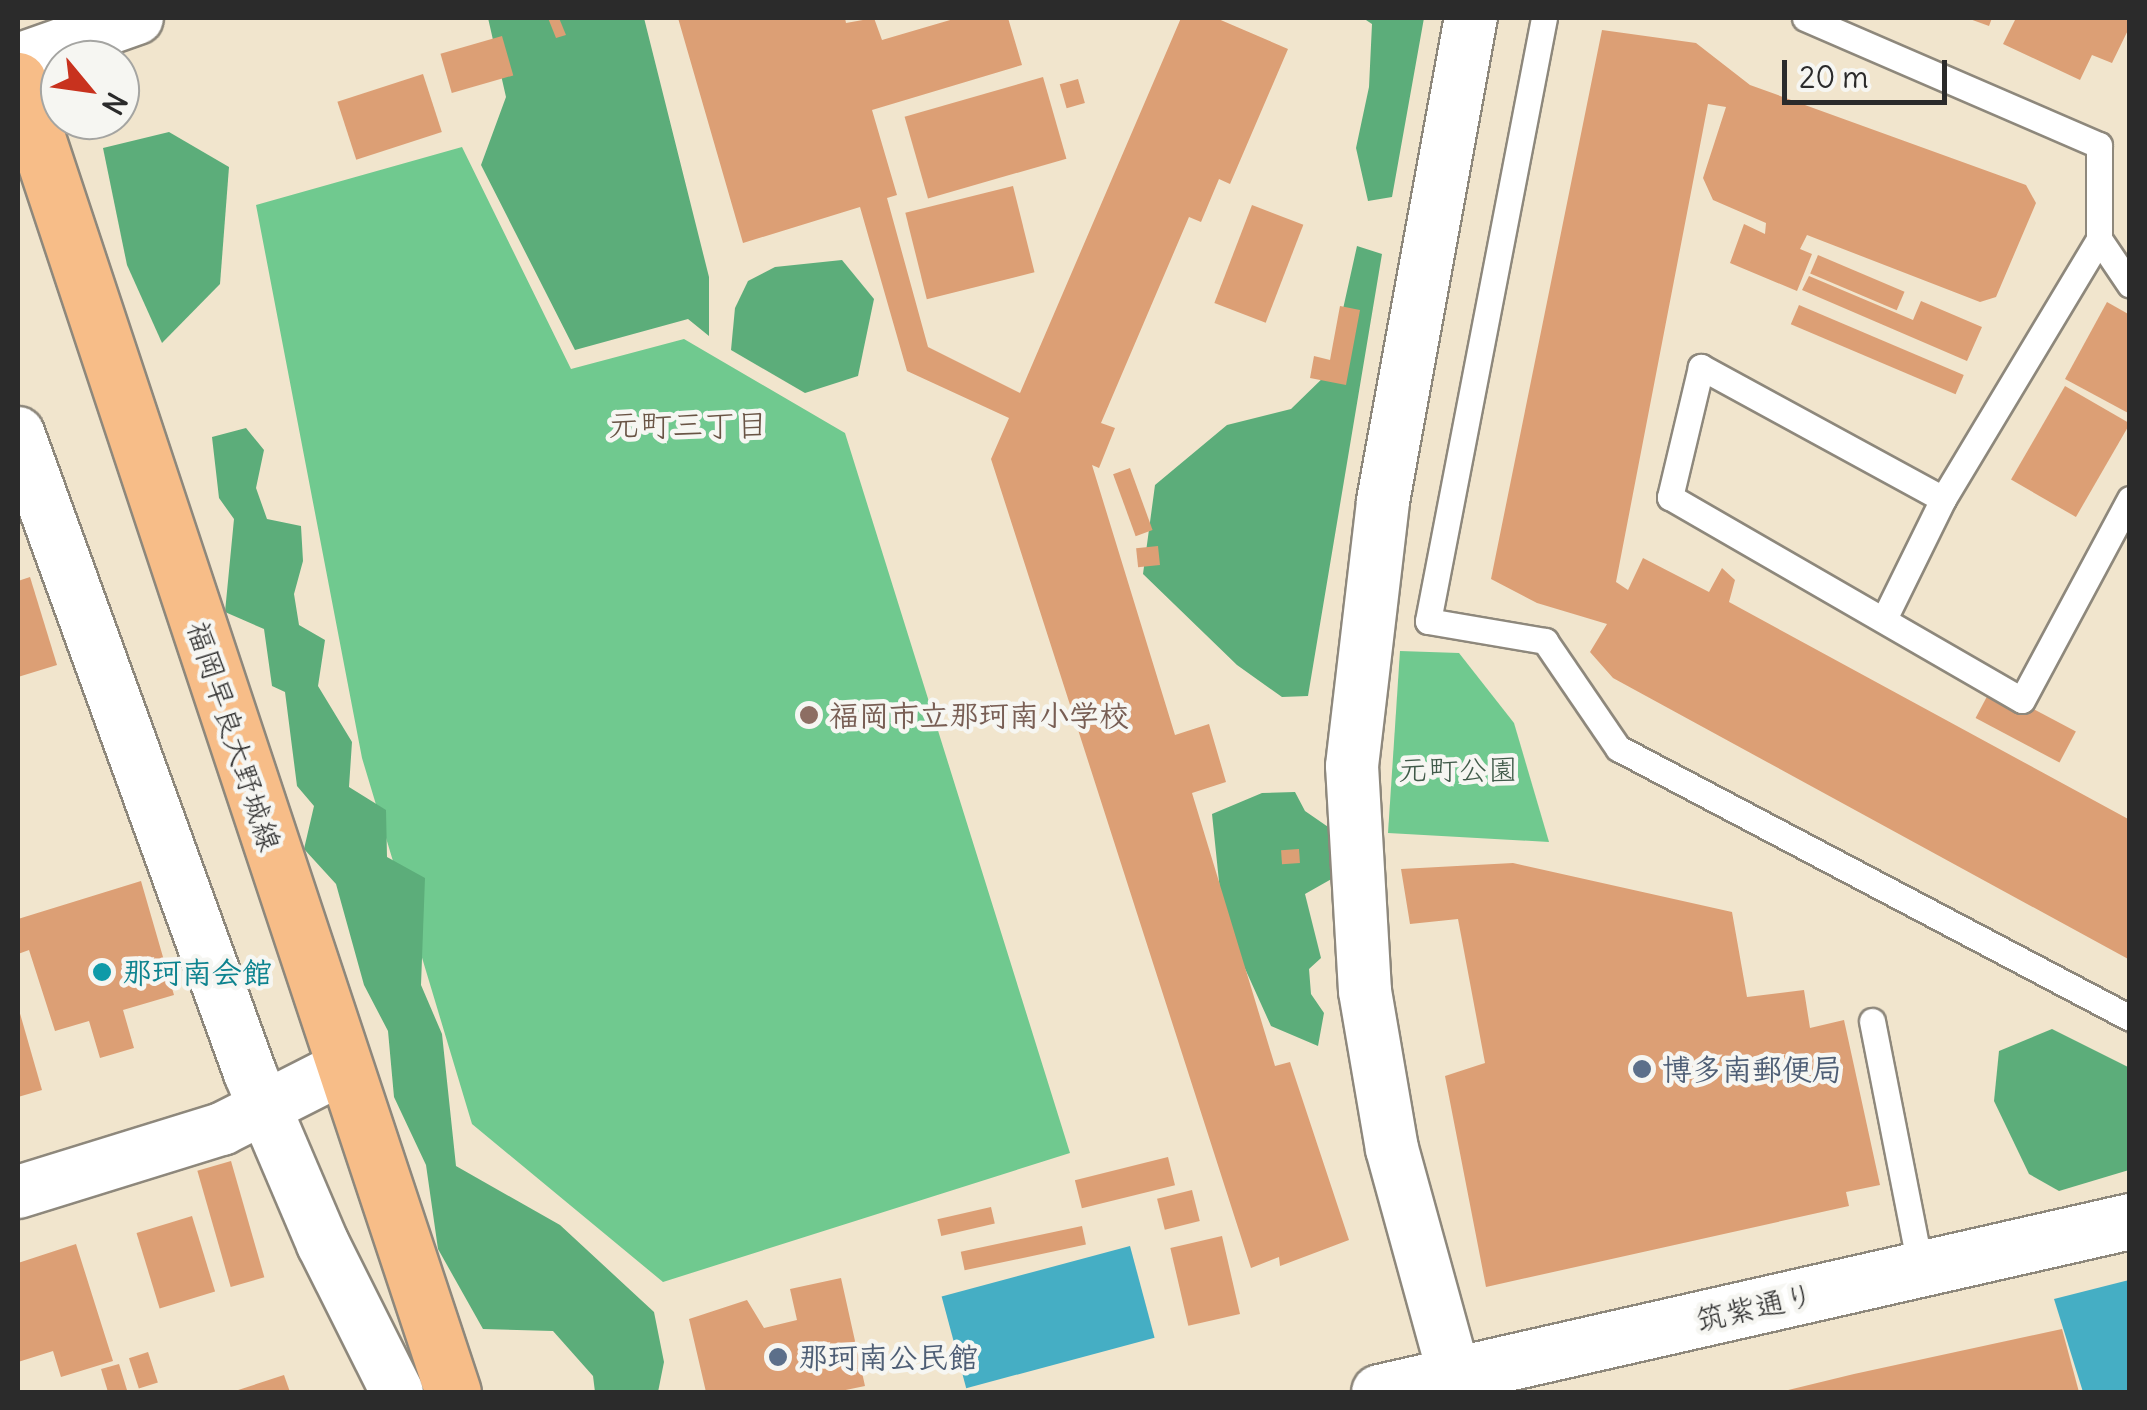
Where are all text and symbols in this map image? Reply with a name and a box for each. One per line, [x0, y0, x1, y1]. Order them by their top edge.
north arrow [40, 40, 140, 140]
scale bar [1787, 40, 1952, 102]
text: 20 m [1799, 58, 1869, 96]
text: N [94, 86, 135, 121]
district label: 元町三丁目 [608, 406, 768, 444]
street label: 福岡早良大野城線 [180, 616, 288, 856]
place label: 福岡市立那珂南小学校 [829, 697, 1129, 733]
marker: 福岡市立那珂南小学校 [798, 704, 820, 726]
park label: 元町公園 [1398, 751, 1518, 787]
place label: 那珂南会館 [122, 954, 272, 990]
marker: 那珂南会館 [91, 961, 113, 983]
place label: 博多南郵便局 [1662, 1051, 1842, 1087]
marker: 博多南郵便局 [1631, 1058, 1653, 1080]
street label: 筑紫通り [1692, 1276, 1818, 1338]
place label: 那珂南公民館 [798, 1339, 978, 1375]
marker: 那珂南公民館 [767, 1346, 789, 1368]

